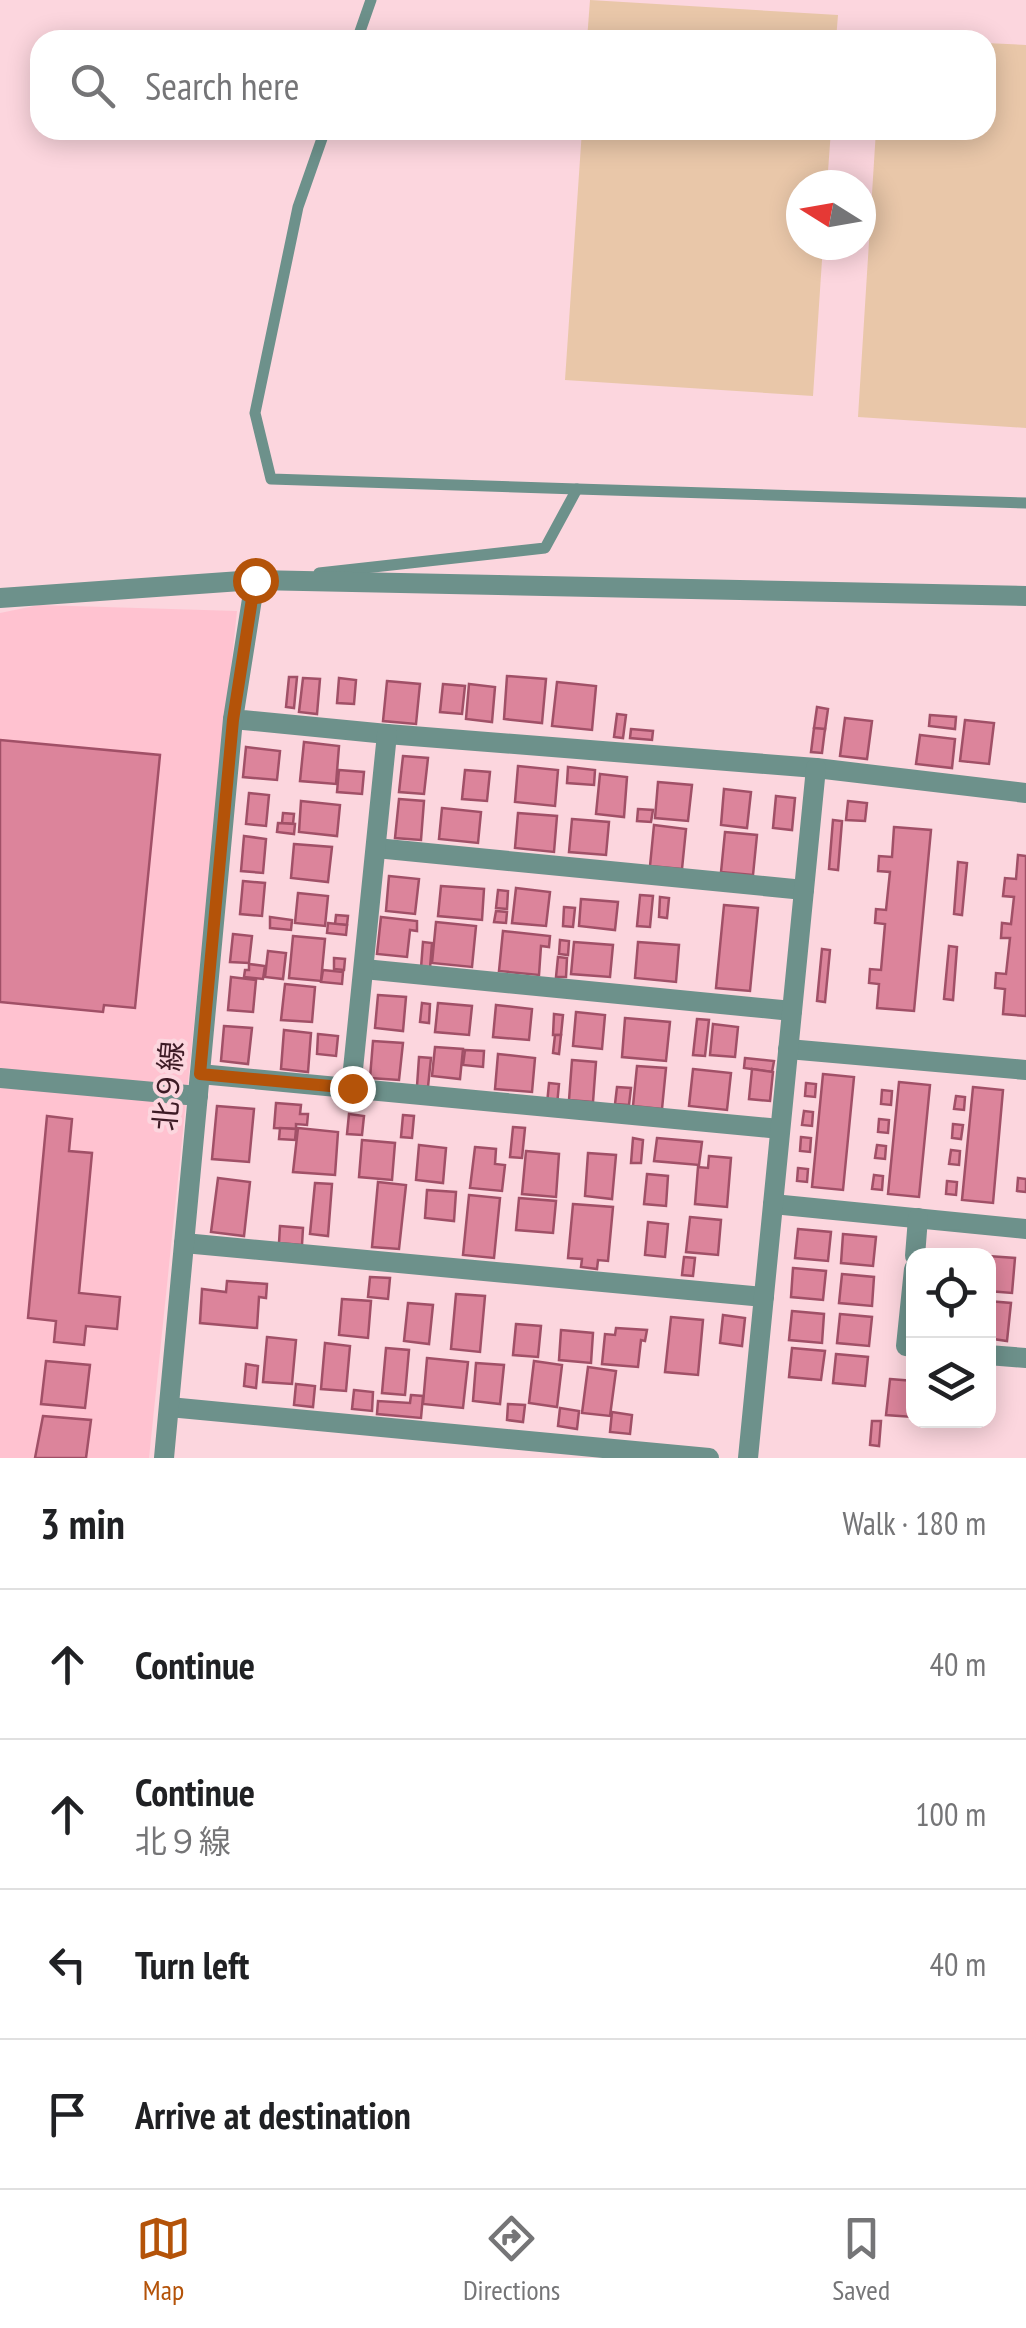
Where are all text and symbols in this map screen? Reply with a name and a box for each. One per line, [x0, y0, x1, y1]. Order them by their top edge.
search box [30, 30, 996, 140]
icon: search [65, 58, 120, 113]
text: Search here [145, 61, 299, 110]
north arrow [786, 170, 876, 260]
route start [233, 558, 279, 604]
street label: 北９線 [144, 1039, 191, 1132]
route end [330, 1066, 376, 1112]
map controls [906, 1248, 996, 1428]
button: locate [906, 1248, 996, 1338]
button: layers [906, 1338, 996, 1428]
text: 3 min [40, 1496, 125, 1551]
text: Walk · 180 m [842, 1502, 986, 1544]
icon: ahead [40, 1637, 95, 1692]
text: Continue [135, 1640, 255, 1689]
text: 40 m [930, 1643, 986, 1685]
text: Continue [135, 1767, 255, 1816]
icon: ahead [40, 1787, 95, 1842]
text: 100 m [915, 1793, 986, 1835]
text: 北９線 [135, 1820, 231, 1862]
icon: left [40, 1937, 95, 1992]
text: Turn left [135, 1940, 249, 1989]
text: 40 m [930, 1943, 986, 1985]
icon: arrive [40, 2087, 95, 2142]
text: Arrive at destination [135, 2090, 411, 2139]
tab: Map [136, 2211, 191, 2308]
tab: Directions [463, 2211, 560, 2308]
tab: Saved [832, 2211, 890, 2308]

